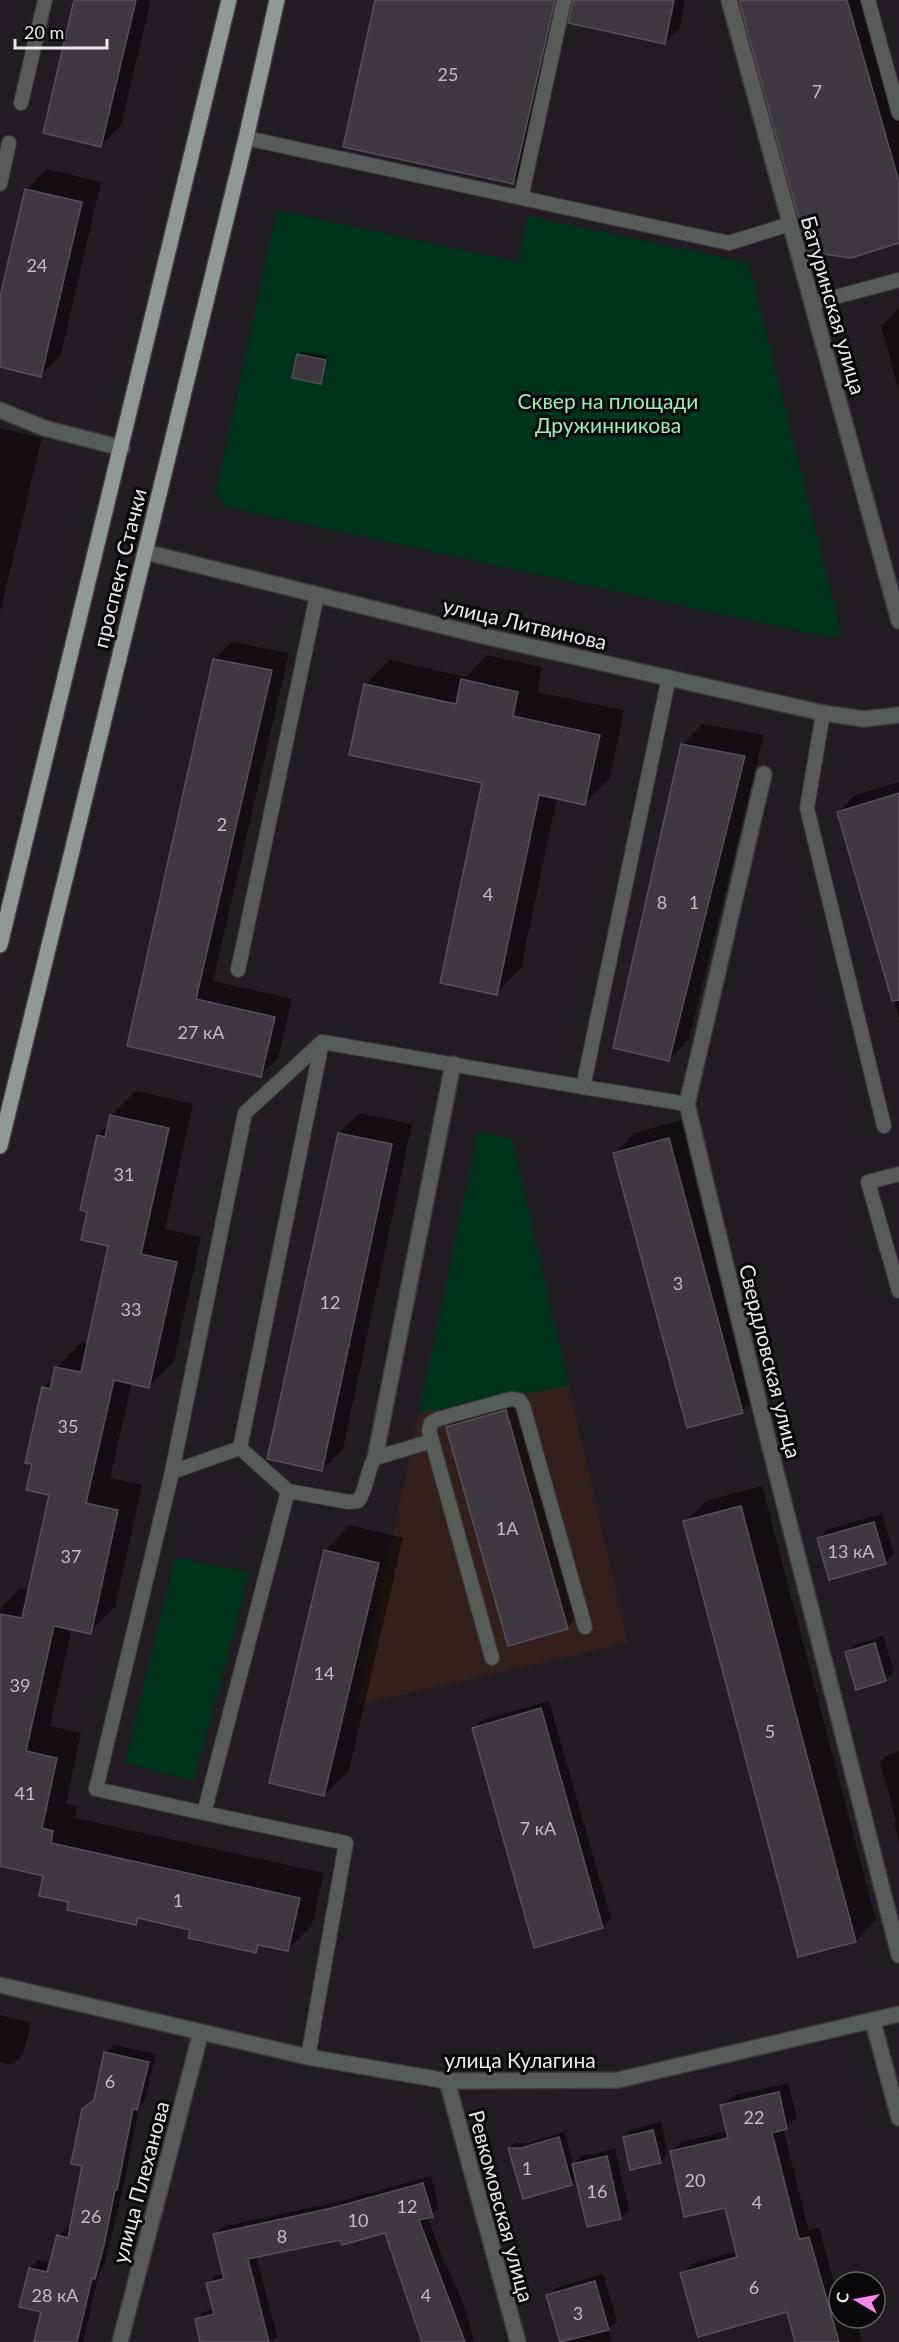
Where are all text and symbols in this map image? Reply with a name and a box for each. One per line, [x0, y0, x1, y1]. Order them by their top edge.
scale bar [15, 12, 106, 50]
text: 20 m [24, 21, 64, 43]
house number: 25 [438, 63, 458, 85]
house number: 7 [812, 80, 822, 102]
street label: Батуринская улица [797, 213, 871, 397]
house number: 24 [27, 254, 47, 276]
park label: Сквер на площади Дружинникова [518, 388, 698, 437]
street label: проспект Стачки [87, 486, 151, 650]
street label: улица Литвинова [441, 592, 609, 654]
house number: 2 [217, 813, 227, 835]
house number: 4 [483, 883, 493, 905]
house number: 8 [657, 891, 667, 913]
house number: 1 [689, 891, 699, 913]
house number: 27 кА [178, 1021, 225, 1043]
house number: 31 [114, 1163, 134, 1185]
street label: Свердловская улица [735, 1261, 807, 1461]
house number: 3 [673, 1272, 683, 1294]
house number: 12 [320, 1291, 340, 1313]
house number: 33 [121, 1298, 141, 1320]
house number: 35 [58, 1415, 78, 1437]
house number: 1А [496, 1517, 519, 1539]
house number: 13 кА [828, 1540, 875, 1562]
house number: 37 [61, 1545, 81, 1567]
house number: 14 [314, 1662, 334, 1684]
house number: 39 [10, 1674, 30, 1696]
house number: 5 [765, 1720, 775, 1742]
house number: 41 [15, 1782, 35, 1804]
house number: 7 кА [520, 1817, 557, 1839]
house number: 1 [173, 1889, 183, 1911]
street label: улица Кулагина [444, 2047, 596, 2072]
house number: 6 [105, 2070, 115, 2092]
street label: улица Плеханова [106, 2098, 174, 2266]
house number: 22 [744, 2106, 764, 2128]
street label: Ревкомовская улица [464, 2107, 540, 2305]
house number: 1 [522, 2157, 532, 2179]
house number: 20 [685, 2169, 705, 2191]
house number: 16 [587, 2180, 607, 2202]
house number: 4 [752, 2191, 762, 2213]
house number: 12 [397, 2195, 417, 2217]
house number: 26 [81, 2205, 101, 2227]
house number: 10 [348, 2209, 368, 2231]
house number: 8 [277, 2225, 287, 2247]
north arrow [827, 2270, 887, 2330]
house number: 6 [749, 2276, 759, 2298]
house number: 28 кА [32, 2284, 79, 2306]
house number: 4 [421, 2284, 431, 2306]
text: С [831, 2290, 852, 2304]
house number: 3 [573, 2302, 583, 2324]

